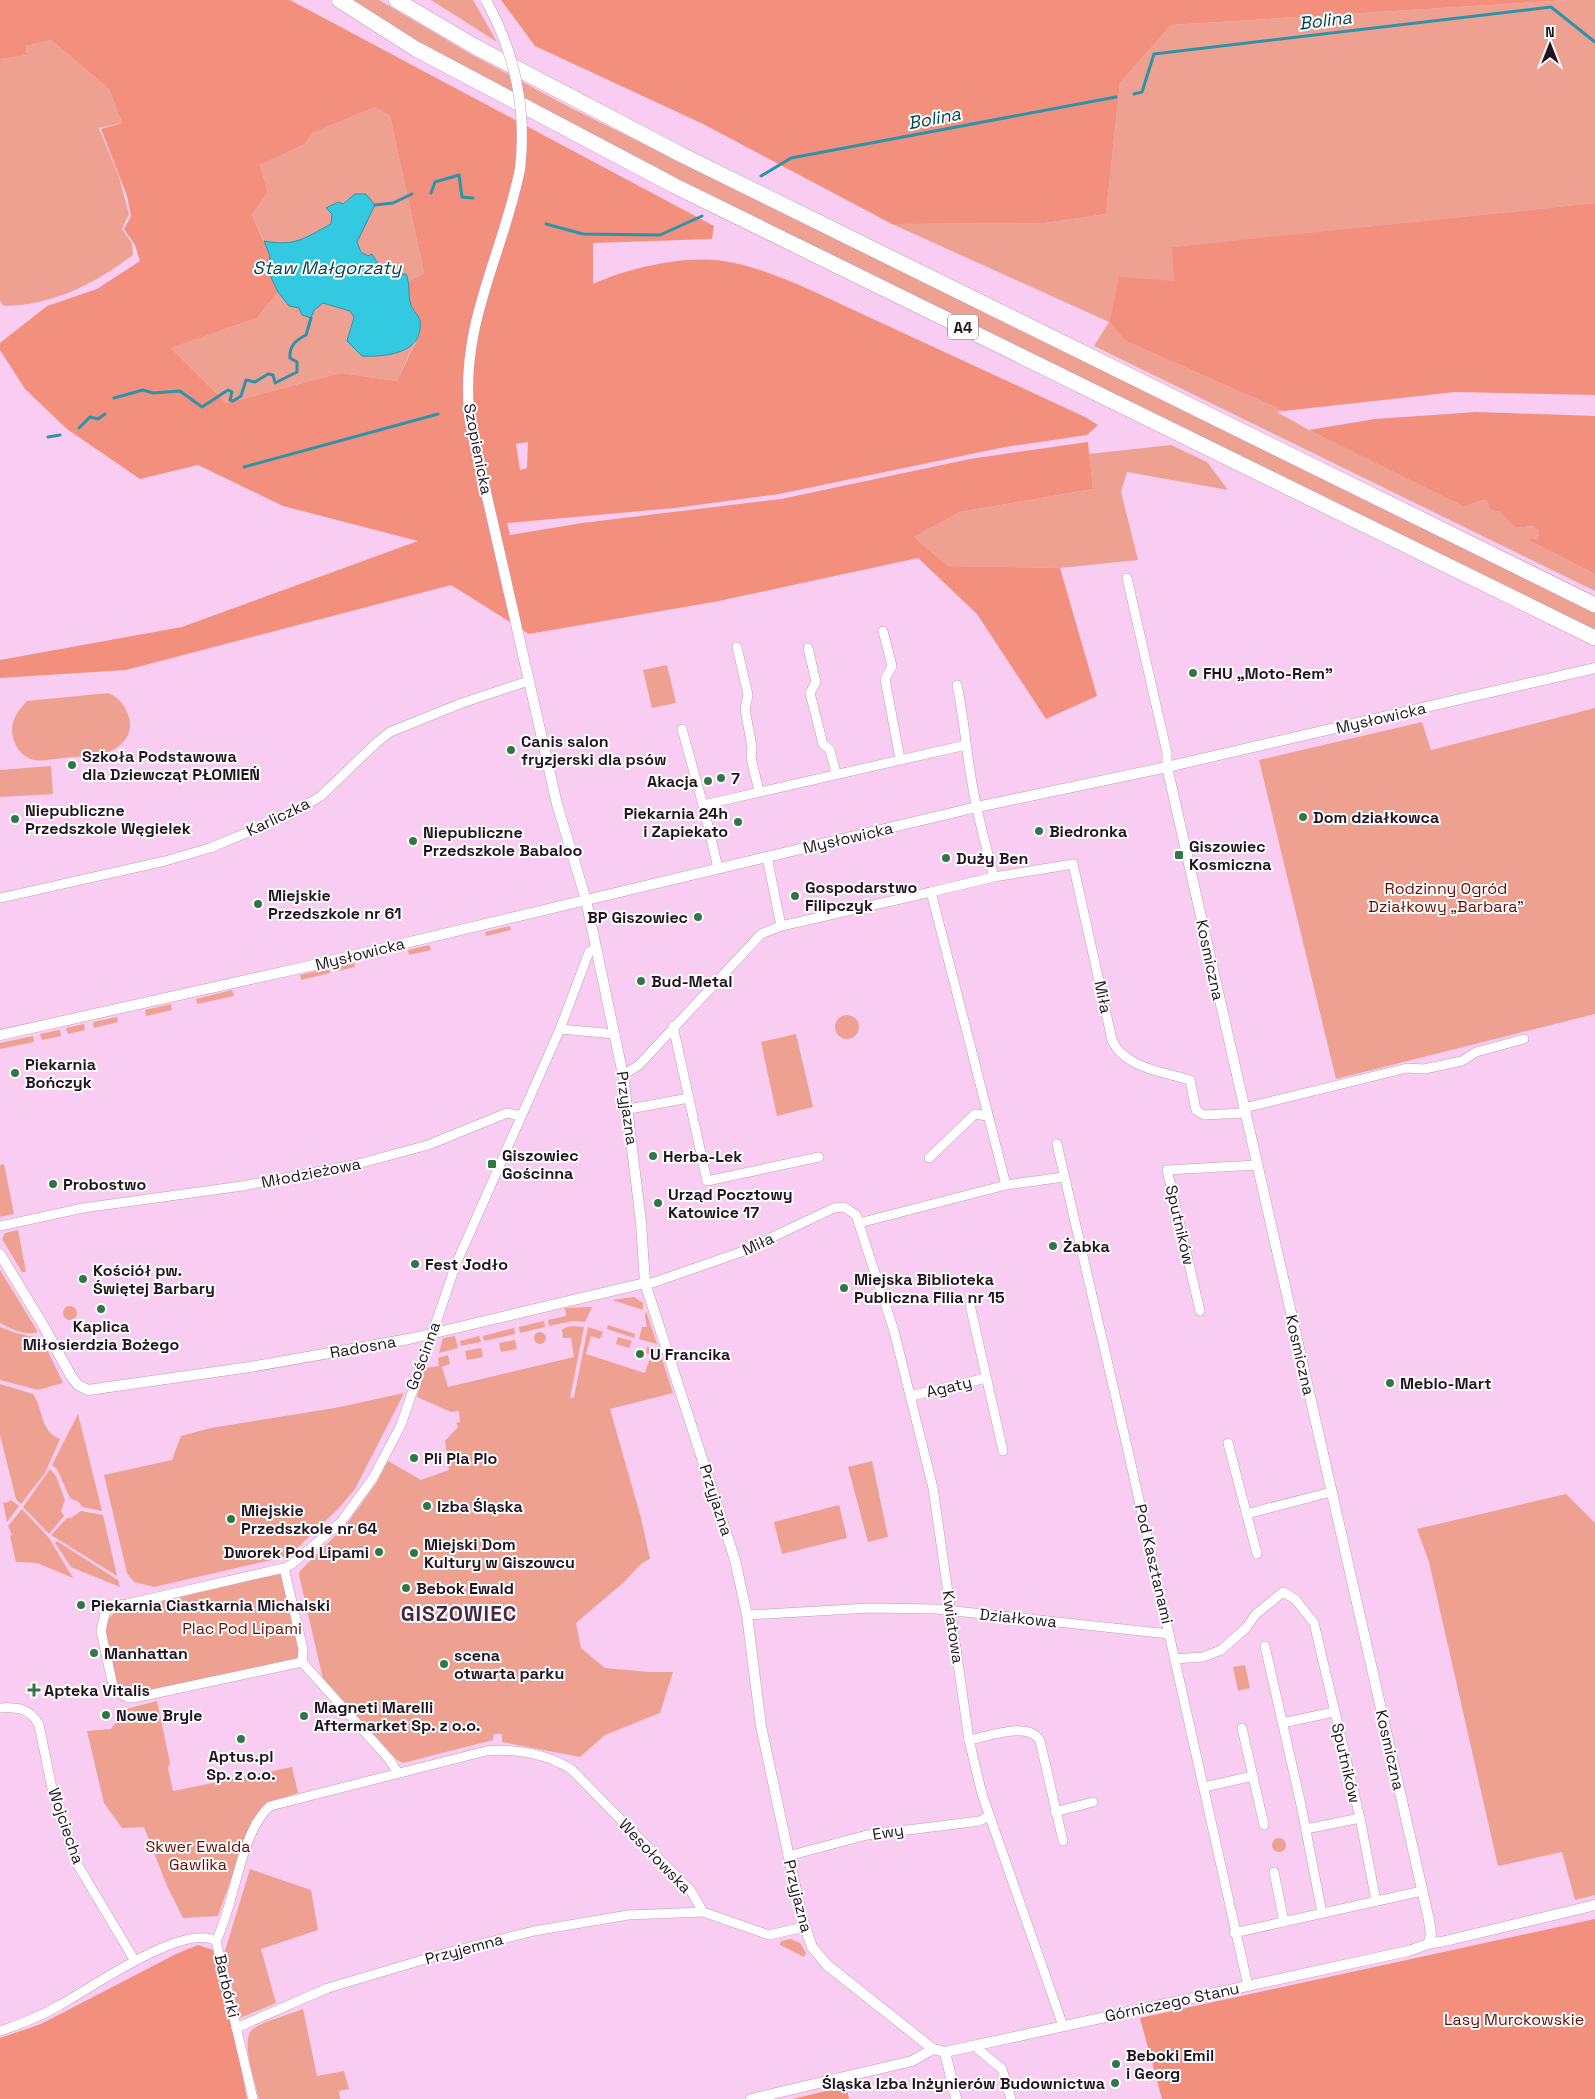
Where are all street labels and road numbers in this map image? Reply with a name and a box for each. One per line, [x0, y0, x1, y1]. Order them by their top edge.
road number: A4 [948, 314, 978, 340]
street label: Szopienicka [459, 402, 497, 496]
street label: Mysłowicka [1334, 697, 1428, 739]
street label: Karliczka [243, 793, 313, 841]
street label: Mysłowicka [801, 817, 895, 859]
street label: Kosmiczna [1191, 918, 1229, 1002]
street label: Mysłowicka [313, 933, 407, 975]
street label: Miła [1089, 979, 1117, 1015]
street label: Przyjazna [611, 1070, 643, 1146]
street label: Młodzieżowa [259, 1153, 363, 1193]
street label: Sputników [1161, 1183, 1199, 1267]
street label: Miła [739, 1228, 777, 1260]
street label: Kosmiczna [1281, 1313, 1319, 1397]
street label: Gościnna [401, 1319, 445, 1393]
street label: Radosna [328, 1331, 398, 1363]
street label: Agaty [924, 1372, 974, 1402]
street label: Przyjazna [695, 1461, 737, 1539]
street label: Pod Kasztanami [1130, 1502, 1178, 1626]
street label: Kwiatowa [937, 1589, 969, 1665]
street label: Działkowa [978, 1603, 1058, 1633]
street label: Kosmiczna [1371, 1708, 1409, 1792]
street label: Sputników [1327, 1721, 1365, 1805]
street label: Wojciecha [43, 1785, 89, 1867]
street label: Wesołowska [614, 1814, 696, 1898]
street label: Ewy [871, 1819, 905, 1845]
street label: Przyjazna [779, 1857, 817, 1935]
street label: Przyjemna [423, 1929, 505, 1969]
street label: Barbórki [210, 1952, 244, 2020]
street label: Górniczego Stanu [1103, 1977, 1241, 2027]

